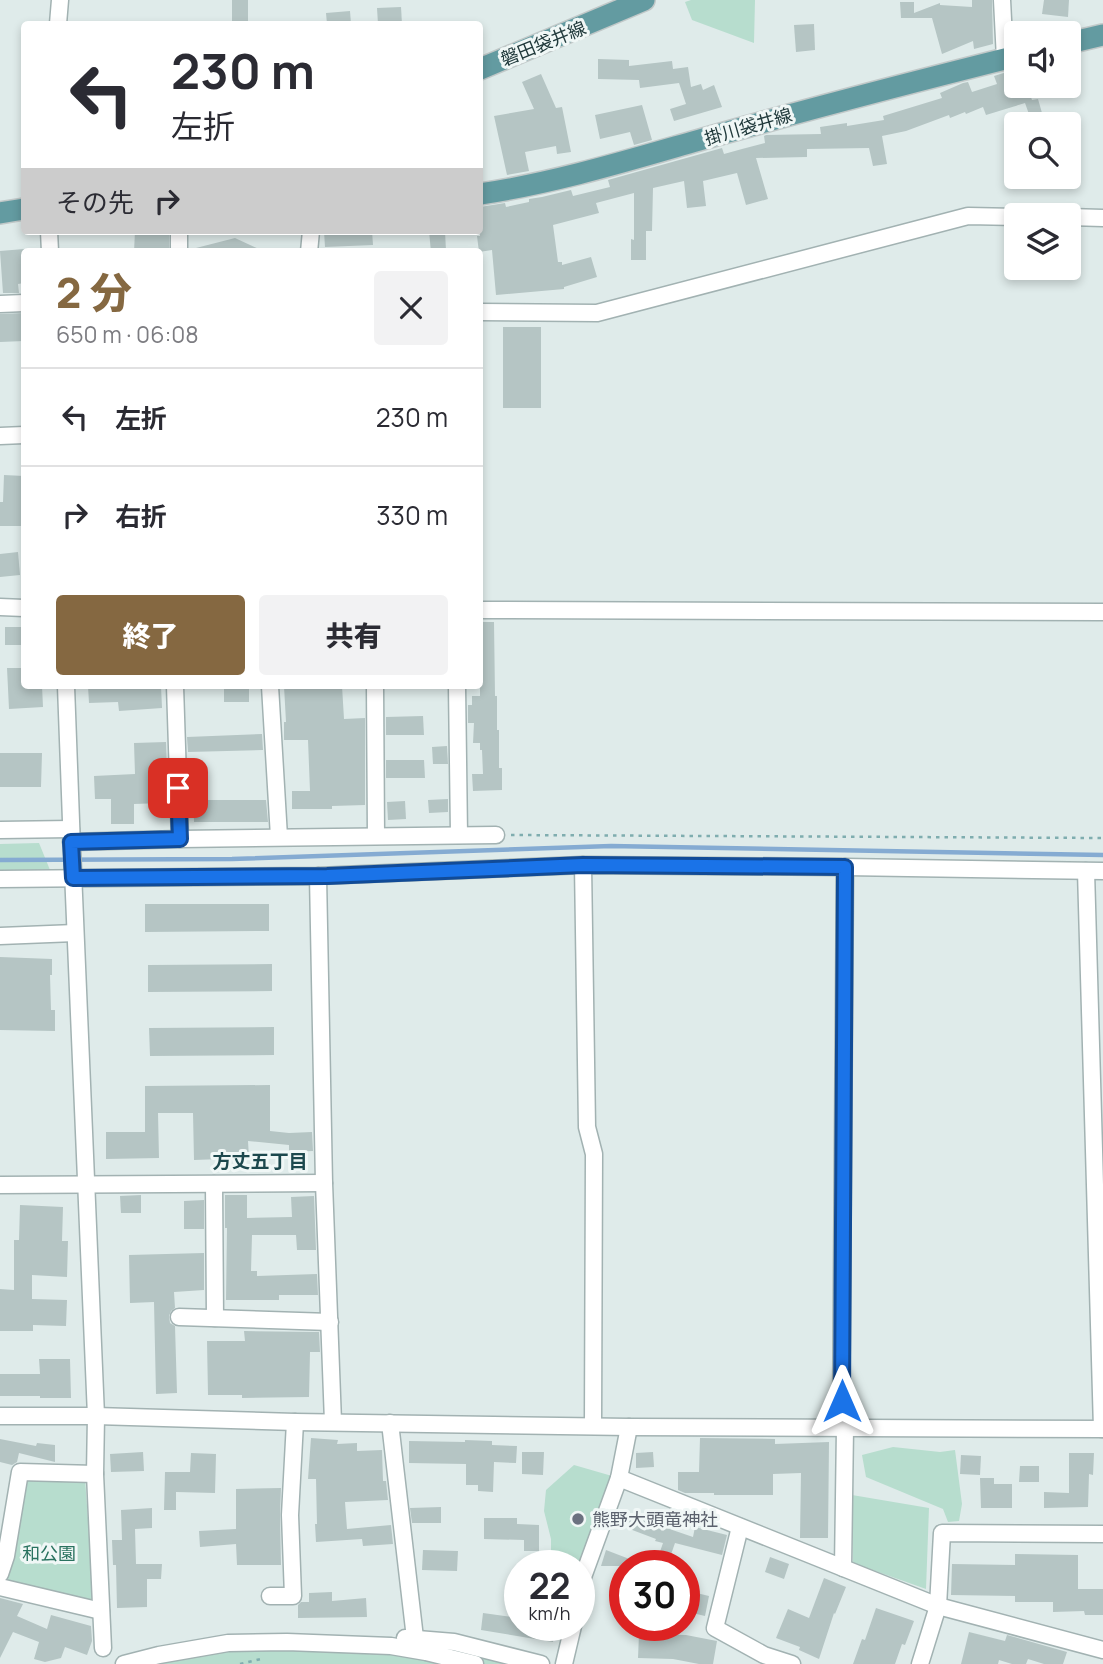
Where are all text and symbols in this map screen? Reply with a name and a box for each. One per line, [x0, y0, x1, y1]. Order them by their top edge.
street label: 磐田袋井線 [497, 15, 589, 71]
map controls [1004, 21, 1081, 280]
button: sound [1004, 21, 1081, 98]
text: 230 m [171, 37, 315, 104]
icon: left [56, 49, 147, 140]
street label: 掛川袋井線 [701, 102, 795, 150]
text: 左折 [171, 104, 235, 148]
button: search [1004, 112, 1081, 189]
icon: right [148, 182, 186, 220]
text: その先 [56, 184, 134, 220]
button: layers [1004, 203, 1081, 280]
text: 2 分 [56, 263, 132, 321]
button: close [374, 271, 448, 345]
text: 650 m · 06:08 [56, 318, 199, 350]
icon: left [56, 398, 94, 436]
text: 230 m [376, 399, 448, 435]
text: 左折 [115, 400, 167, 436]
icon: right [56, 496, 94, 534]
text: 330 m [376, 497, 448, 533]
text: 右折 [115, 498, 167, 534]
button: 終了 [56, 595, 245, 675]
button: 共有 [259, 595, 448, 675]
pin [148, 758, 208, 818]
icon: arrive [159, 769, 197, 807]
district label: 方丈五丁目 [212, 1148, 308, 1174]
position arrow [805, 1364, 879, 1438]
place label: 熊野大頭竜神社 [592, 1507, 718, 1531]
marker: 熊野大頭竜神社 [570, 1511, 586, 1527]
park label: 和公園 [22, 1541, 76, 1565]
speed limit sign: 30 [609, 1550, 700, 1641]
text: 22 [529, 1562, 570, 1610]
text: km/h [529, 1601, 570, 1625]

